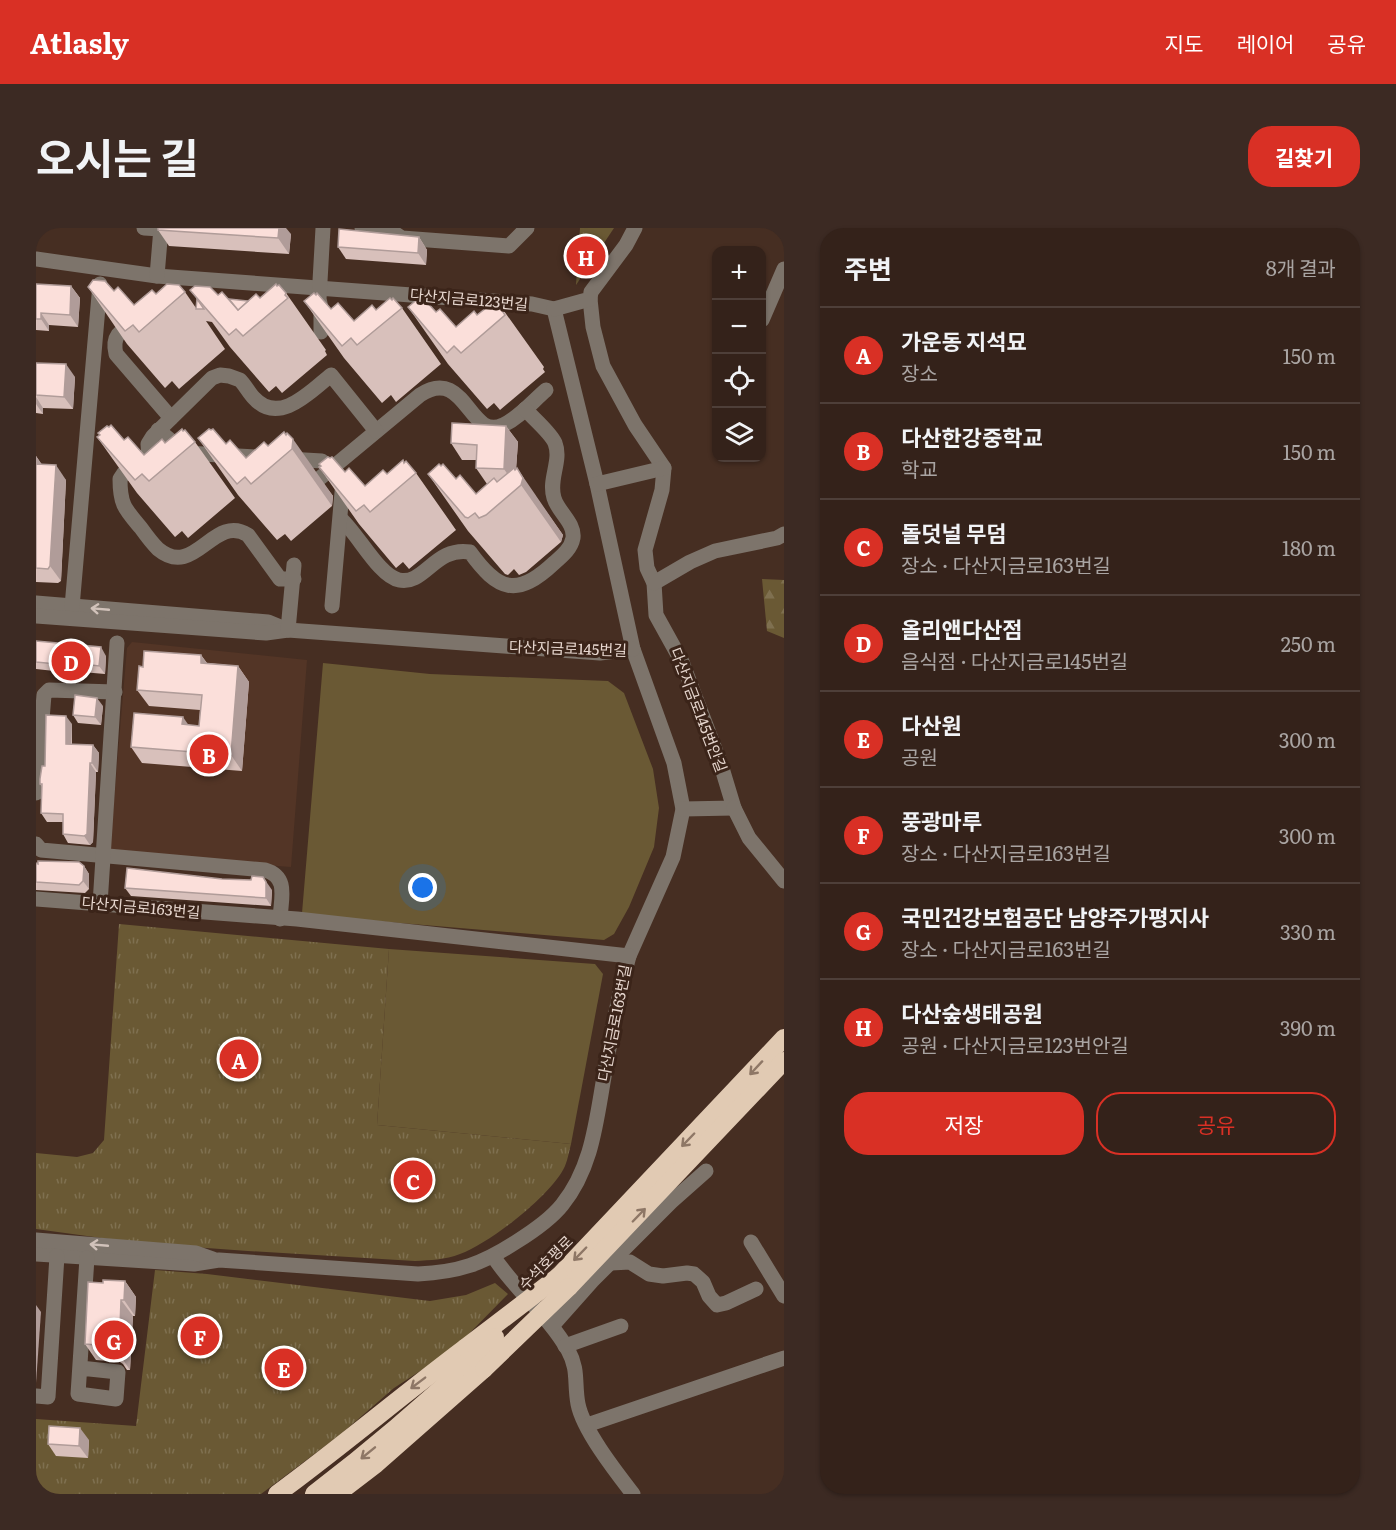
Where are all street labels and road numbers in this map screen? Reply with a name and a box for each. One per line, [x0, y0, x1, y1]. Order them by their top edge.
street label: 다산지금로123번길 [409, 282, 529, 315]
street label: 다산지금로145번길 [509, 634, 627, 661]
street label: 다산지금로145번안길 [665, 644, 734, 775]
street label: 다산지금로163번길 [81, 890, 201, 923]
street label: 다산지금로163번길 [591, 962, 636, 1083]
street label: 수석호평로 [512, 1229, 577, 1294]

